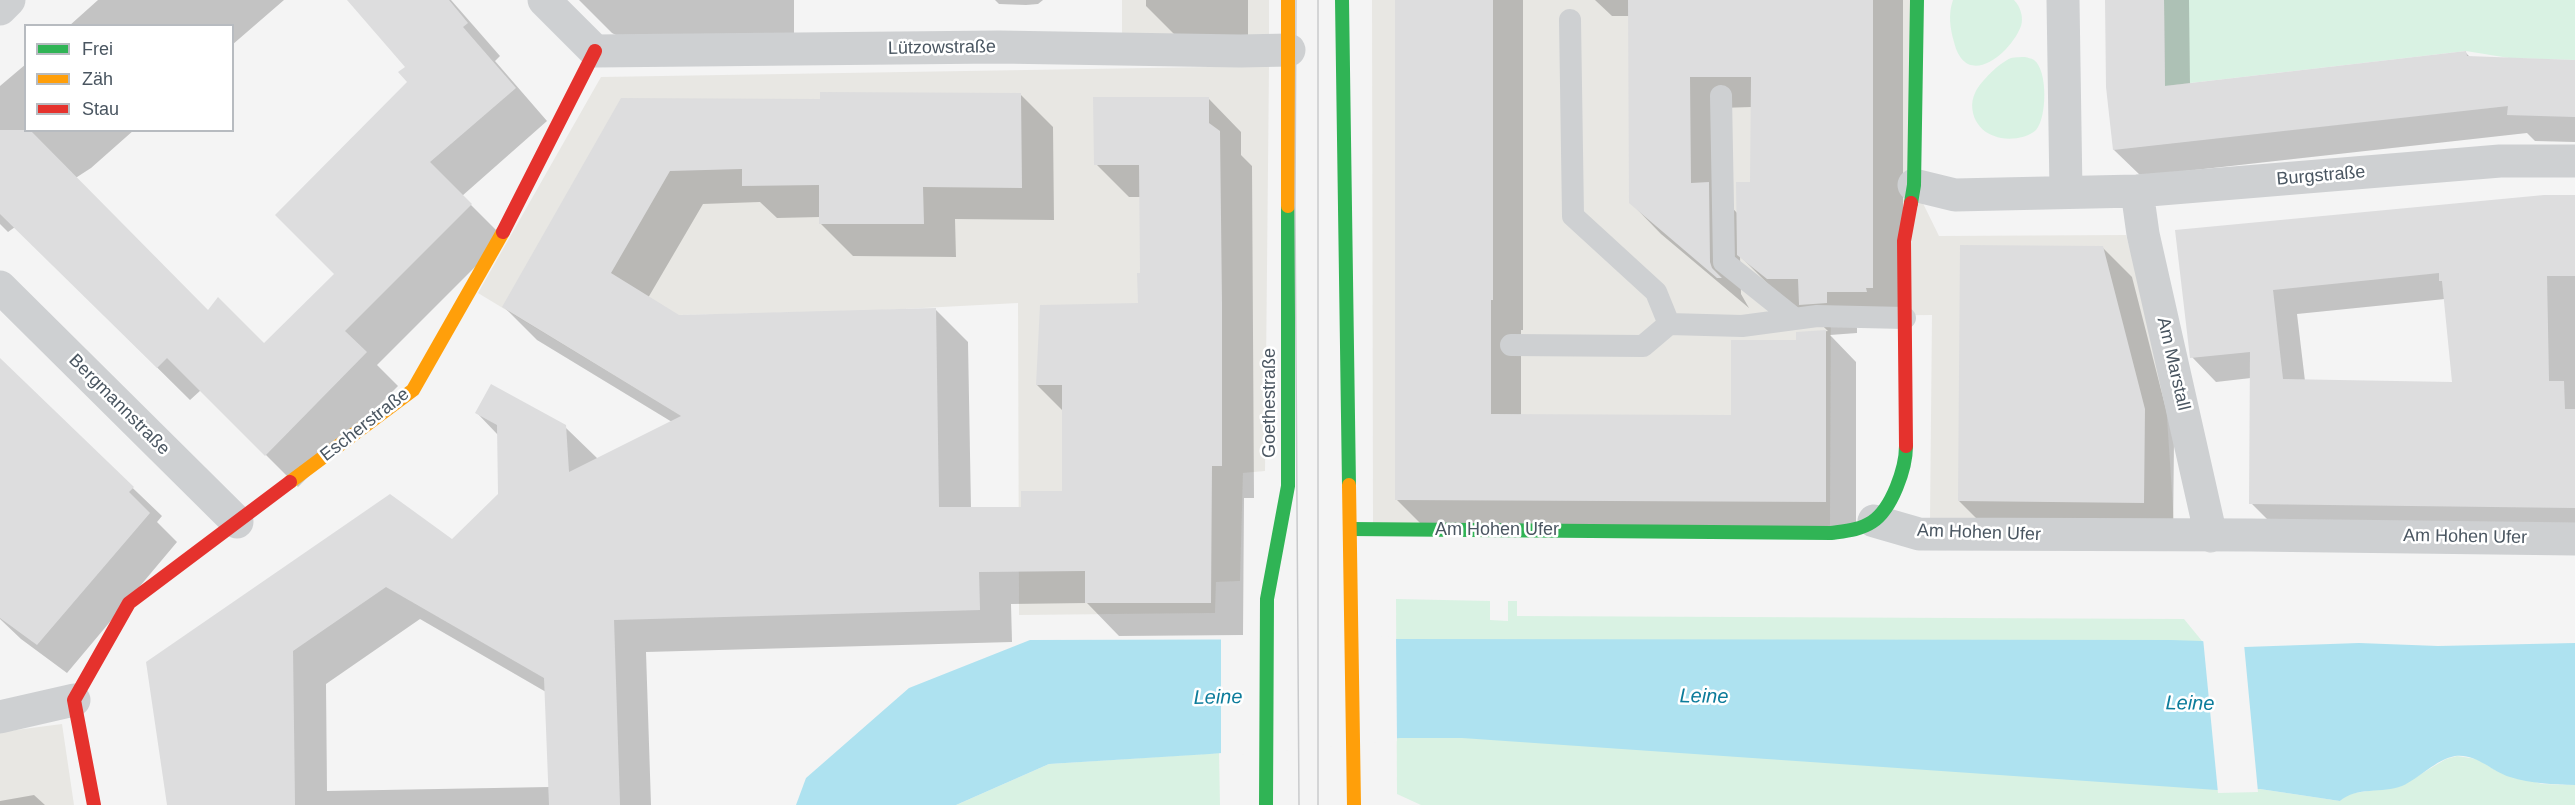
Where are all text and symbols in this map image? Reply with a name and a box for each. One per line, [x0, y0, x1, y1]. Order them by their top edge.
legend [24, 24, 234, 132]
street label: Lützowstraße [888, 36, 996, 60]
text: Frei [82, 39, 113, 59]
text: Zäh [82, 69, 113, 89]
text: Stau [82, 99, 119, 119]
street label: Burgstraße [2276, 161, 2366, 191]
street label: Am Marstall [2152, 315, 2194, 413]
street label: Goethestraße [1259, 348, 1281, 458]
street label: Bergmannstraße [64, 350, 174, 460]
street label: Escherstraße [316, 384, 414, 466]
street label: Am Hohen Ufer [1435, 519, 1559, 541]
street label: Am Hohen Ufer [1917, 520, 2041, 546]
street label: Am Hohen Ufer [2403, 525, 2527, 549]
water label: Leine [1679, 685, 1729, 709]
water label: Leine [1193, 686, 1243, 710]
water label: Leine [2165, 692, 2215, 716]

